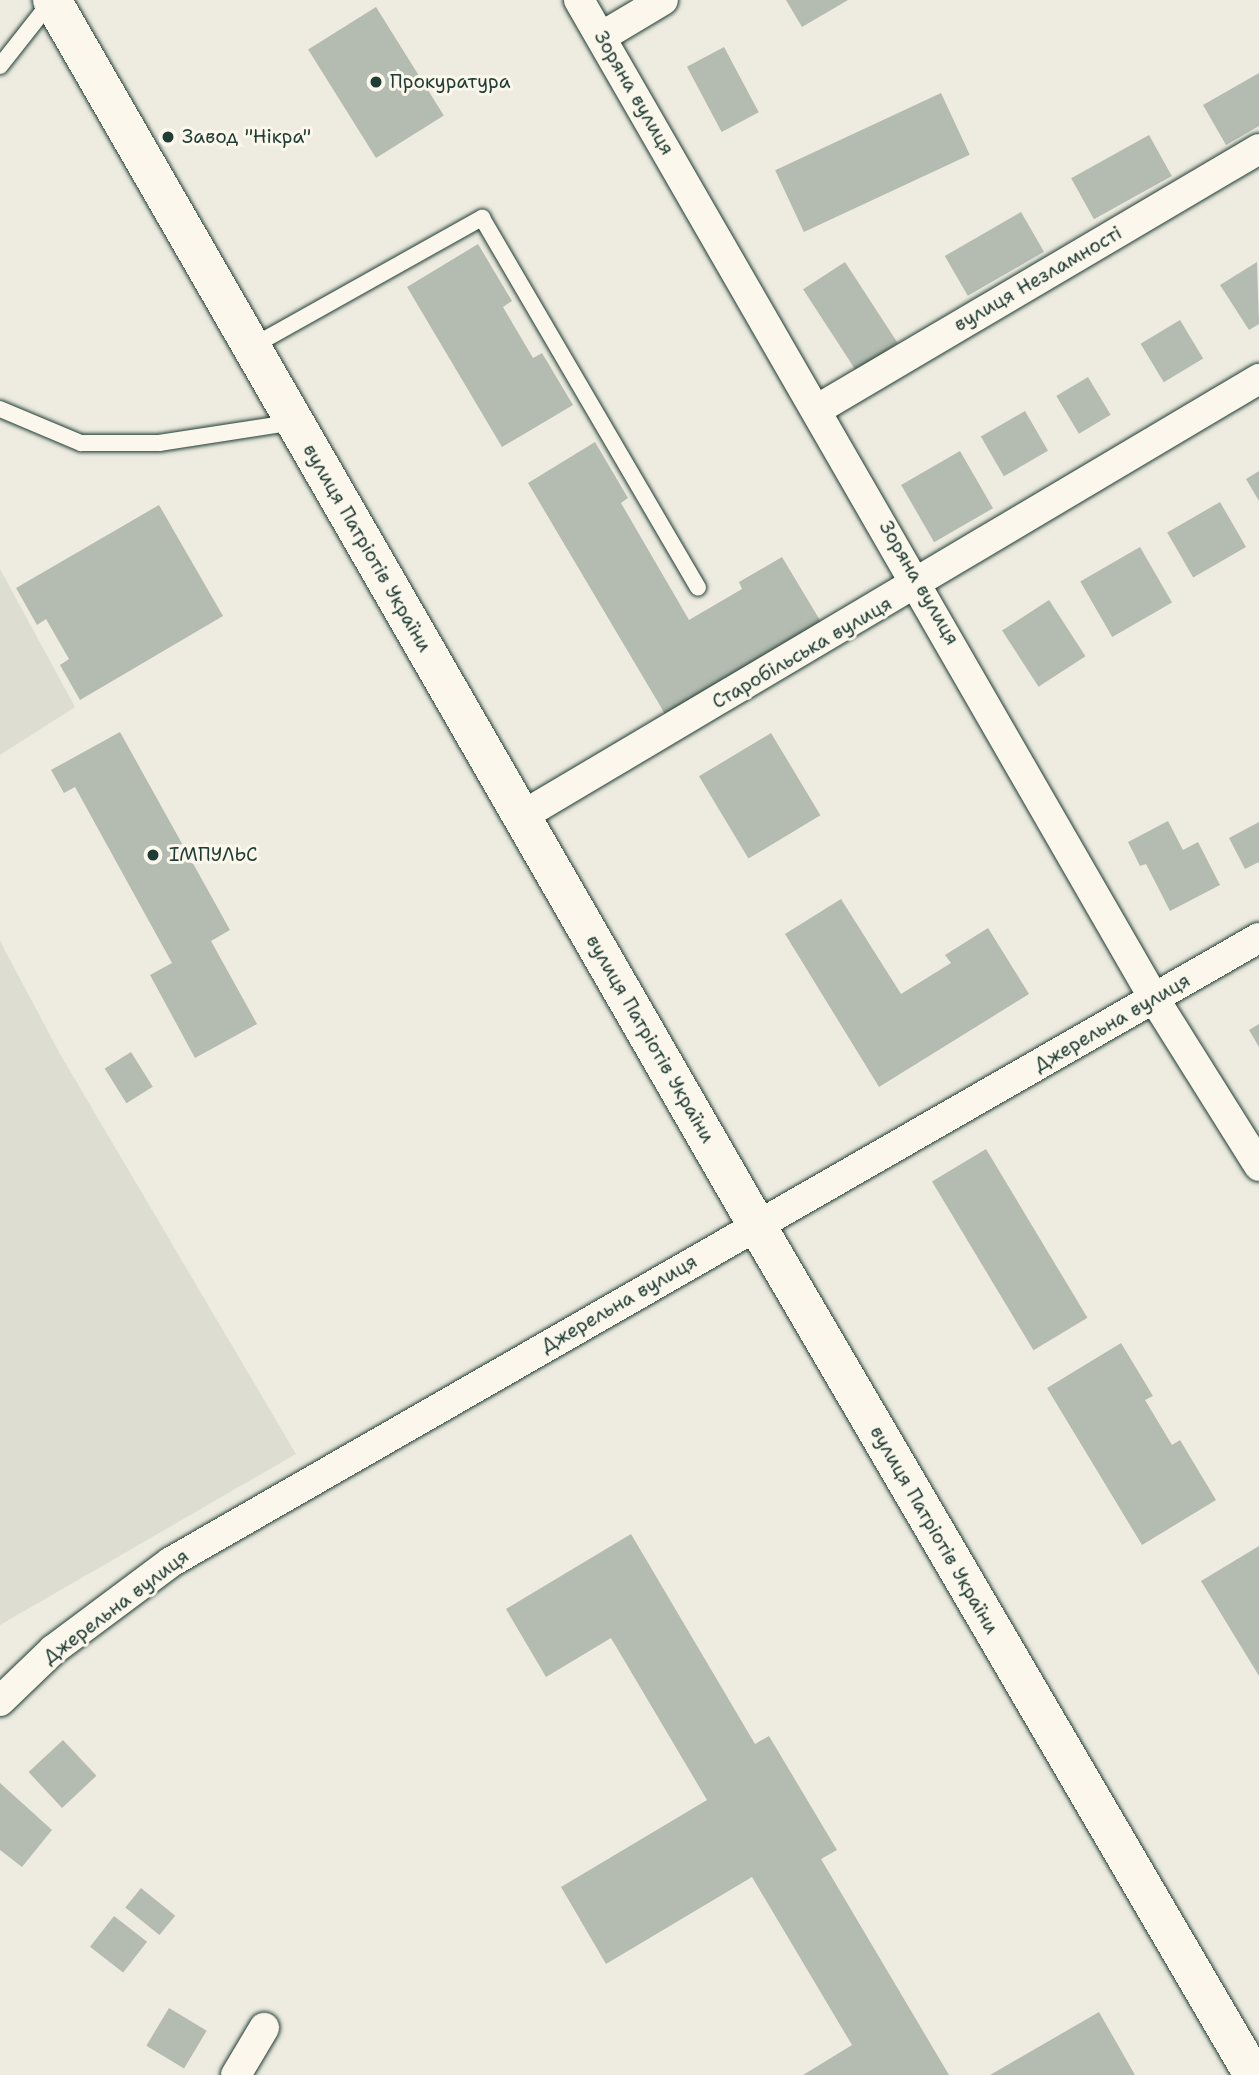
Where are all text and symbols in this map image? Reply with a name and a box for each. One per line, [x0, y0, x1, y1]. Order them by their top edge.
street label: Зоряна вулиця [589, 27, 679, 159]
place label: Прокуратура [390, 71, 511, 93]
marker: Прокуратура [368, 74, 384, 90]
place label: Завод "Нікра" [182, 126, 311, 148]
marker: Завод "Нікра" [160, 129, 176, 145]
street label: вулиця Незламності [950, 222, 1126, 336]
street label: вулиця Патріотів України [298, 440, 436, 656]
street label: Зоряна вулиця [874, 517, 964, 649]
street label: Старобільська вулиця [708, 592, 896, 714]
place label: ІМПУЛЬС [169, 844, 258, 866]
marker: ІМПУЛЬС [143, 845, 163, 865]
street label: вулиця Патріотів України [581, 931, 719, 1147]
street label: Джерельна вулиця [1030, 969, 1194, 1077]
street label: Джерельна вулиця [537, 1250, 701, 1358]
street label: вулиця Патріотів України [865, 1422, 1003, 1638]
street label: Джерельна вулиця [39, 1545, 193, 1669]

